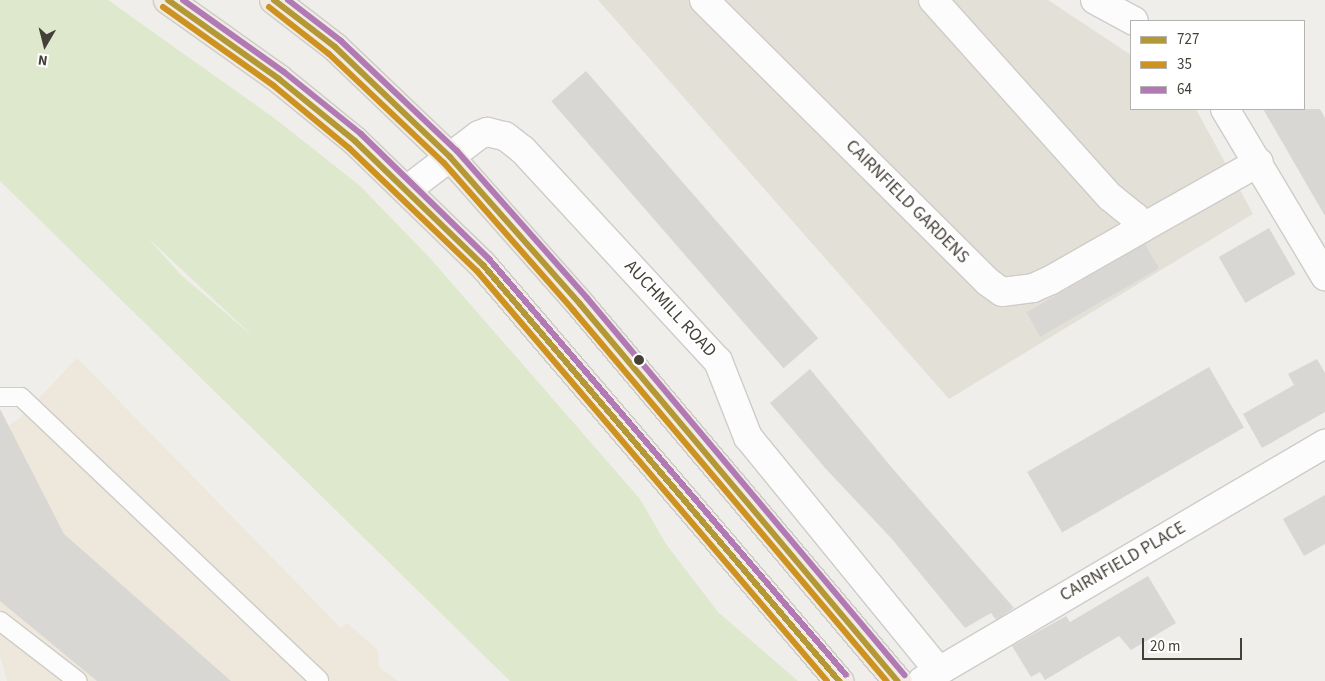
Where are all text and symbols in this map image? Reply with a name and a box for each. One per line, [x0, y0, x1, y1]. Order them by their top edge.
north arrow [20, 20, 70, 70]
legend [1130, 20, 1305, 110]
text: 727 [1177, 29, 1199, 50]
text: N [37, 49, 49, 70]
text: 35 [1177, 54, 1192, 75]
text: 64 [1177, 79, 1192, 100]
street label: CAIRNFIELD GARDENS [841, 136, 973, 268]
street label: AUCHMILL ROAD [620, 256, 720, 362]
unlabelled marker [634, 355, 644, 365]
street label: CAIRNFIELD PLACE [1056, 517, 1190, 607]
scale bar [1145, 628, 1245, 660]
text: 20 m [1150, 636, 1180, 657]

